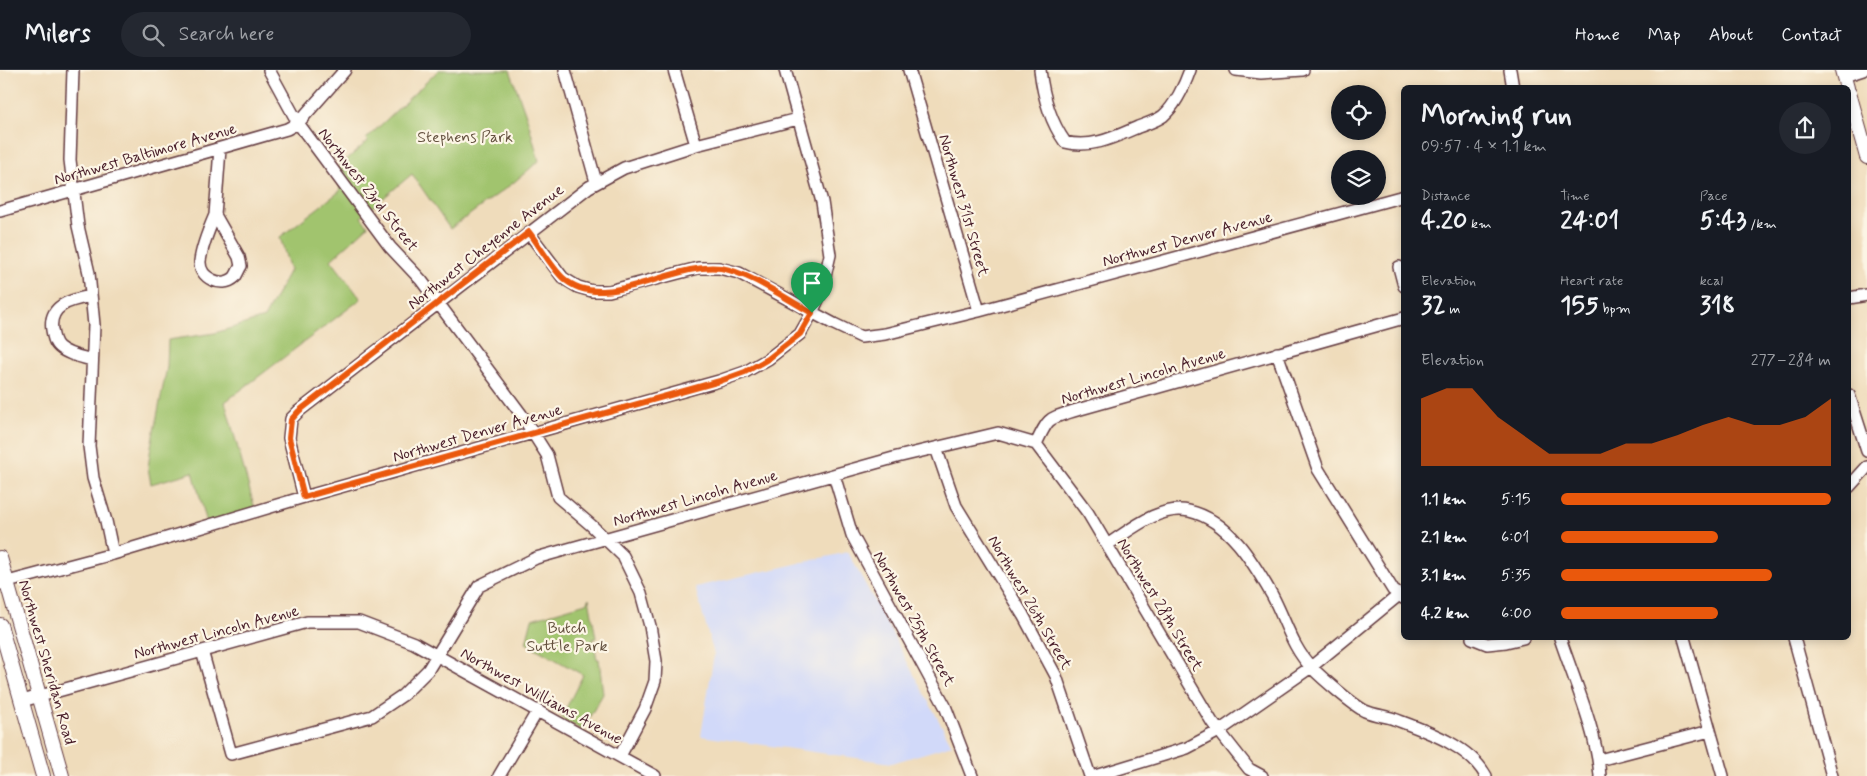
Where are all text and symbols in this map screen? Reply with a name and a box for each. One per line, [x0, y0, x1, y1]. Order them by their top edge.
search box [121, 12, 471, 57]
text: Milers [25, 19, 91, 50]
icon: search [139, 21, 167, 49]
text: Search here [179, 22, 274, 47]
text: Home [1575, 23, 1620, 47]
text: Map [1648, 23, 1681, 47]
text: About [1709, 23, 1753, 47]
text: Contact [1781, 23, 1842, 47]
map controls [1331, 85, 1386, 205]
button: locate [1331, 85, 1386, 140]
text: Morning run [1421, 98, 1572, 135]
button: share [1779, 102, 1831, 154]
street label: Northwest Baltimore Avenue [52, 118, 240, 191]
street label: Northwest 23rd Street [313, 124, 423, 256]
park label: Stephens Park [417, 127, 513, 148]
street label: Northwest 31st Street [933, 132, 994, 279]
text: 09:57 · 4 × 1.1 km [1421, 136, 1547, 157]
button: layers [1331, 150, 1386, 205]
street label: Northwest Cheyenne Avenue [404, 180, 568, 315]
text: Distance [1421, 187, 1470, 205]
text: Time [1560, 187, 1590, 205]
text: Pace [1700, 187, 1728, 205]
text: 4.20 [1421, 205, 1467, 238]
text: 24:01 [1560, 205, 1619, 238]
text: 5:43 [1700, 205, 1746, 238]
street label: Northwest Denver Avenue [1100, 207, 1275, 272]
text: km [1467, 215, 1492, 233]
text: /km [1746, 215, 1777, 233]
pin [791, 262, 833, 313]
icon: arrive [798, 269, 826, 297]
text: Elevation [1421, 272, 1476, 290]
text: Heart rate [1560, 272, 1623, 290]
text: kcal [1700, 272, 1723, 290]
text: 32 [1421, 290, 1446, 323]
text: 155 [1560, 290, 1599, 323]
text: 318 [1700, 290, 1735, 323]
text: m [1446, 300, 1460, 318]
text: bpm [1599, 300, 1631, 318]
street label: Northwest Lincoln Avenue [1059, 343, 1229, 410]
text: Elevation [1421, 350, 1484, 371]
text: 277–284 m [1751, 350, 1831, 371]
street label: Northwest Denver Avenue [390, 399, 565, 468]
street label: Northwest Lincoln Avenue [611, 465, 781, 532]
text: 1.1 km [1421, 489, 1466, 510]
text: 5:15 [1501, 489, 1531, 510]
text: 2.1 km [1421, 527, 1467, 548]
text: 6:01 [1501, 527, 1529, 548]
street label: Northwest 26th Street [983, 532, 1077, 674]
street label: Northwest 28th Street [1112, 534, 1208, 676]
street label: Northwest 25th Street [868, 547, 960, 691]
text: 3.1 km [1421, 565, 1466, 586]
text: 5:35 [1501, 565, 1531, 586]
street label: Northwest Sheridan Road [13, 577, 80, 747]
street label: Northwest Lincoln Avenue [131, 600, 302, 665]
text: 4.2 km [1421, 603, 1469, 624]
text: 6:00 [1501, 603, 1532, 624]
park label: Butch Suttle Park [526, 618, 608, 657]
street label: Northwest Williams Avenue [457, 643, 626, 750]

